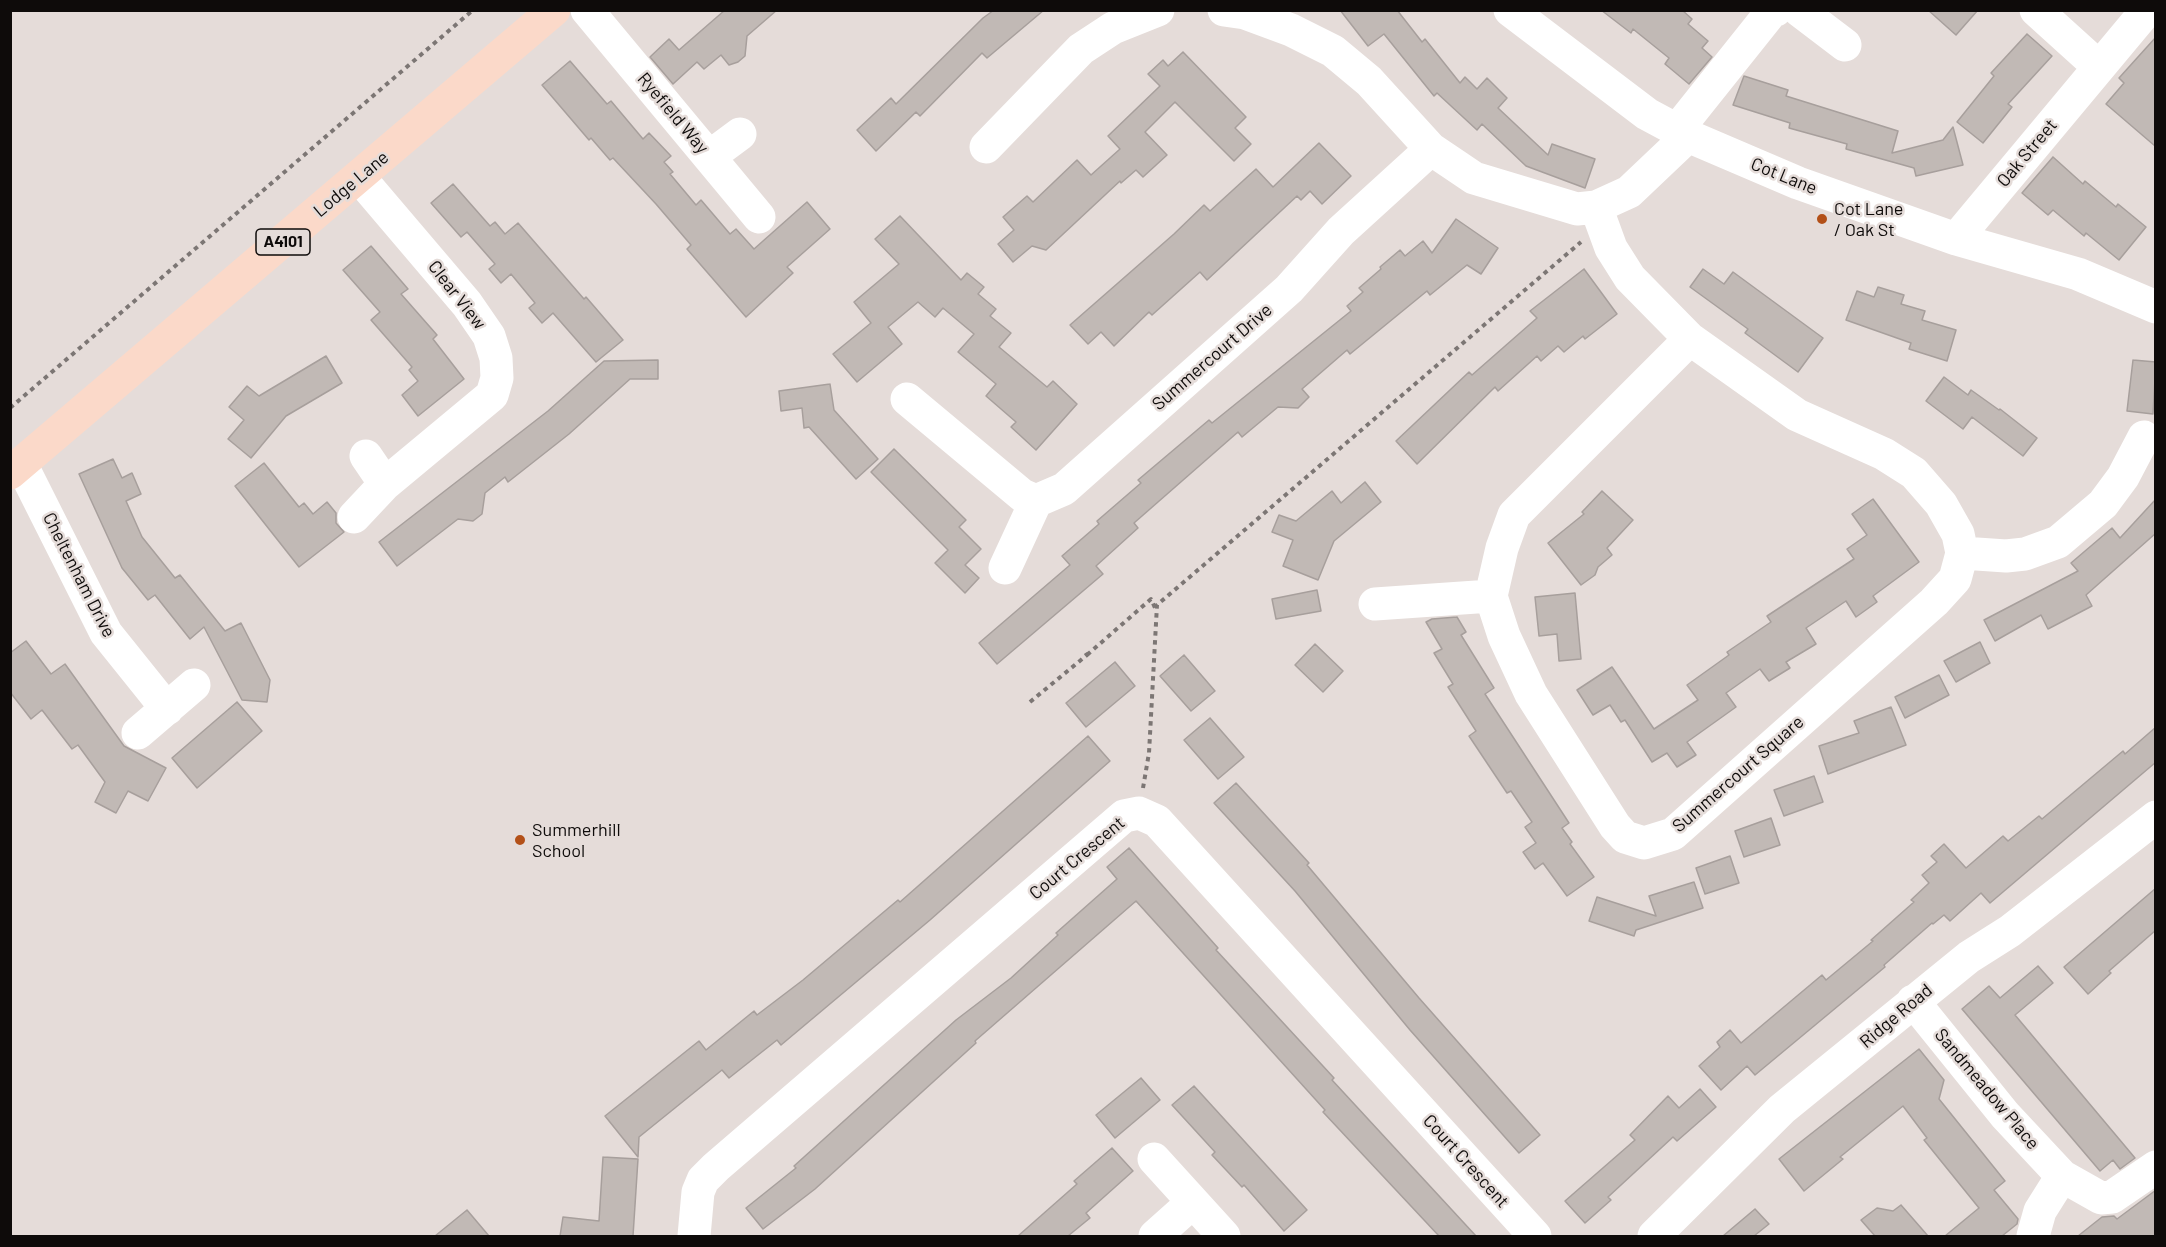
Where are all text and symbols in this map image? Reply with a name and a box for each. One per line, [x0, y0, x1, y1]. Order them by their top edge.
street label: Ryefield Way [633, 68, 713, 158]
street label: Oak Street [1992, 115, 2062, 191]
street label: Lodge Lane [309, 146, 393, 222]
street label: Cot Lane [1748, 153, 1820, 199]
place label: Cot Lane / Oak St [1834, 198, 1903, 240]
marker: Cot Lane / Oak St [1815, 212, 1829, 226]
road number: A4101 [256, 229, 310, 255]
street label: Clear View [423, 256, 491, 334]
street label: Summercourt Drive [1148, 299, 1276, 415]
street label: Cheltenham Drive [38, 509, 120, 641]
street label: Summercourt Square [1668, 711, 1808, 837]
street label: Court Crescent [1025, 812, 1129, 904]
place label: Summerhill School [532, 819, 621, 862]
marker: Summerhill School [513, 833, 527, 847]
street label: Ridge Road [1855, 979, 1937, 1053]
street label: Sandmeadow Place [1930, 1024, 2044, 1154]
street label: Court Crescent [1419, 1110, 1513, 1212]

